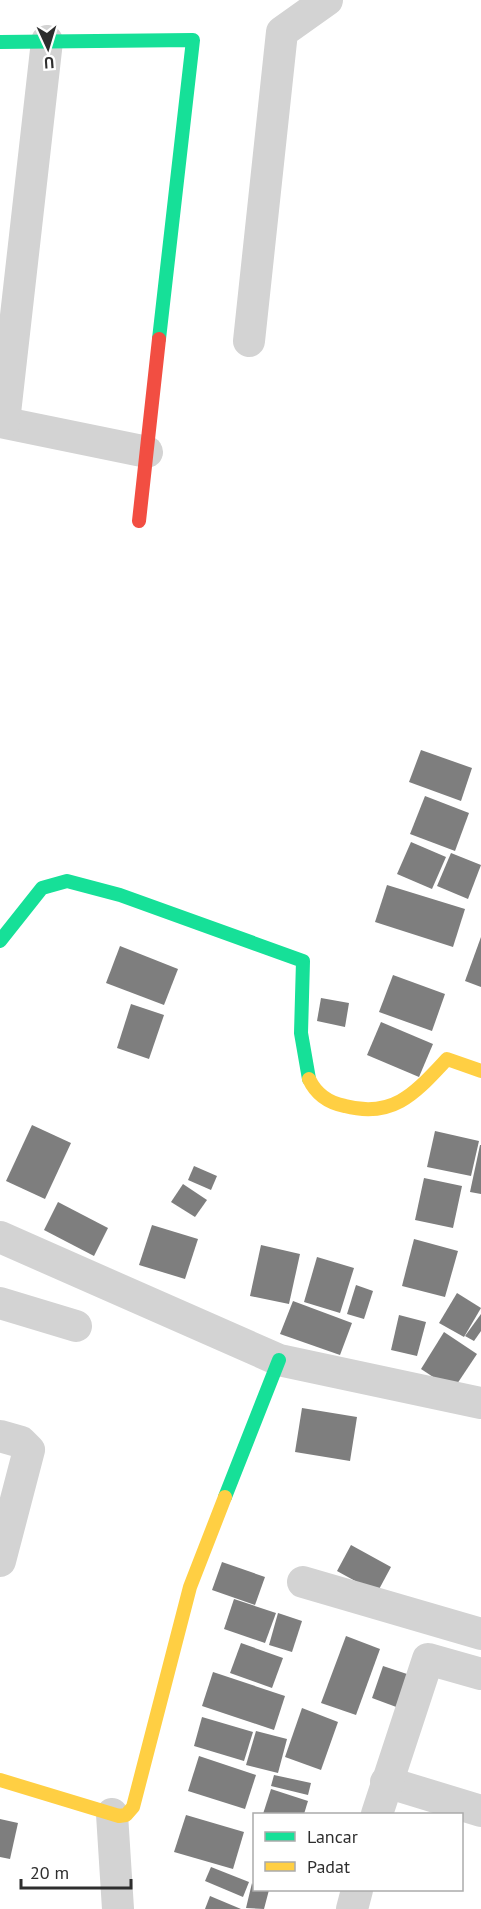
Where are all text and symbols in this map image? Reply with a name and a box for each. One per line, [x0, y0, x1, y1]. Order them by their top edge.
north arrow [18, 18, 78, 78]
text: U [43, 53, 55, 73]
legend [253, 1813, 463, 1891]
text: Lancar [307, 1825, 358, 1848]
scale bar [21, 1852, 130, 1890]
text: Padat [307, 1855, 350, 1878]
text: 20 m [30, 1861, 69, 1884]

